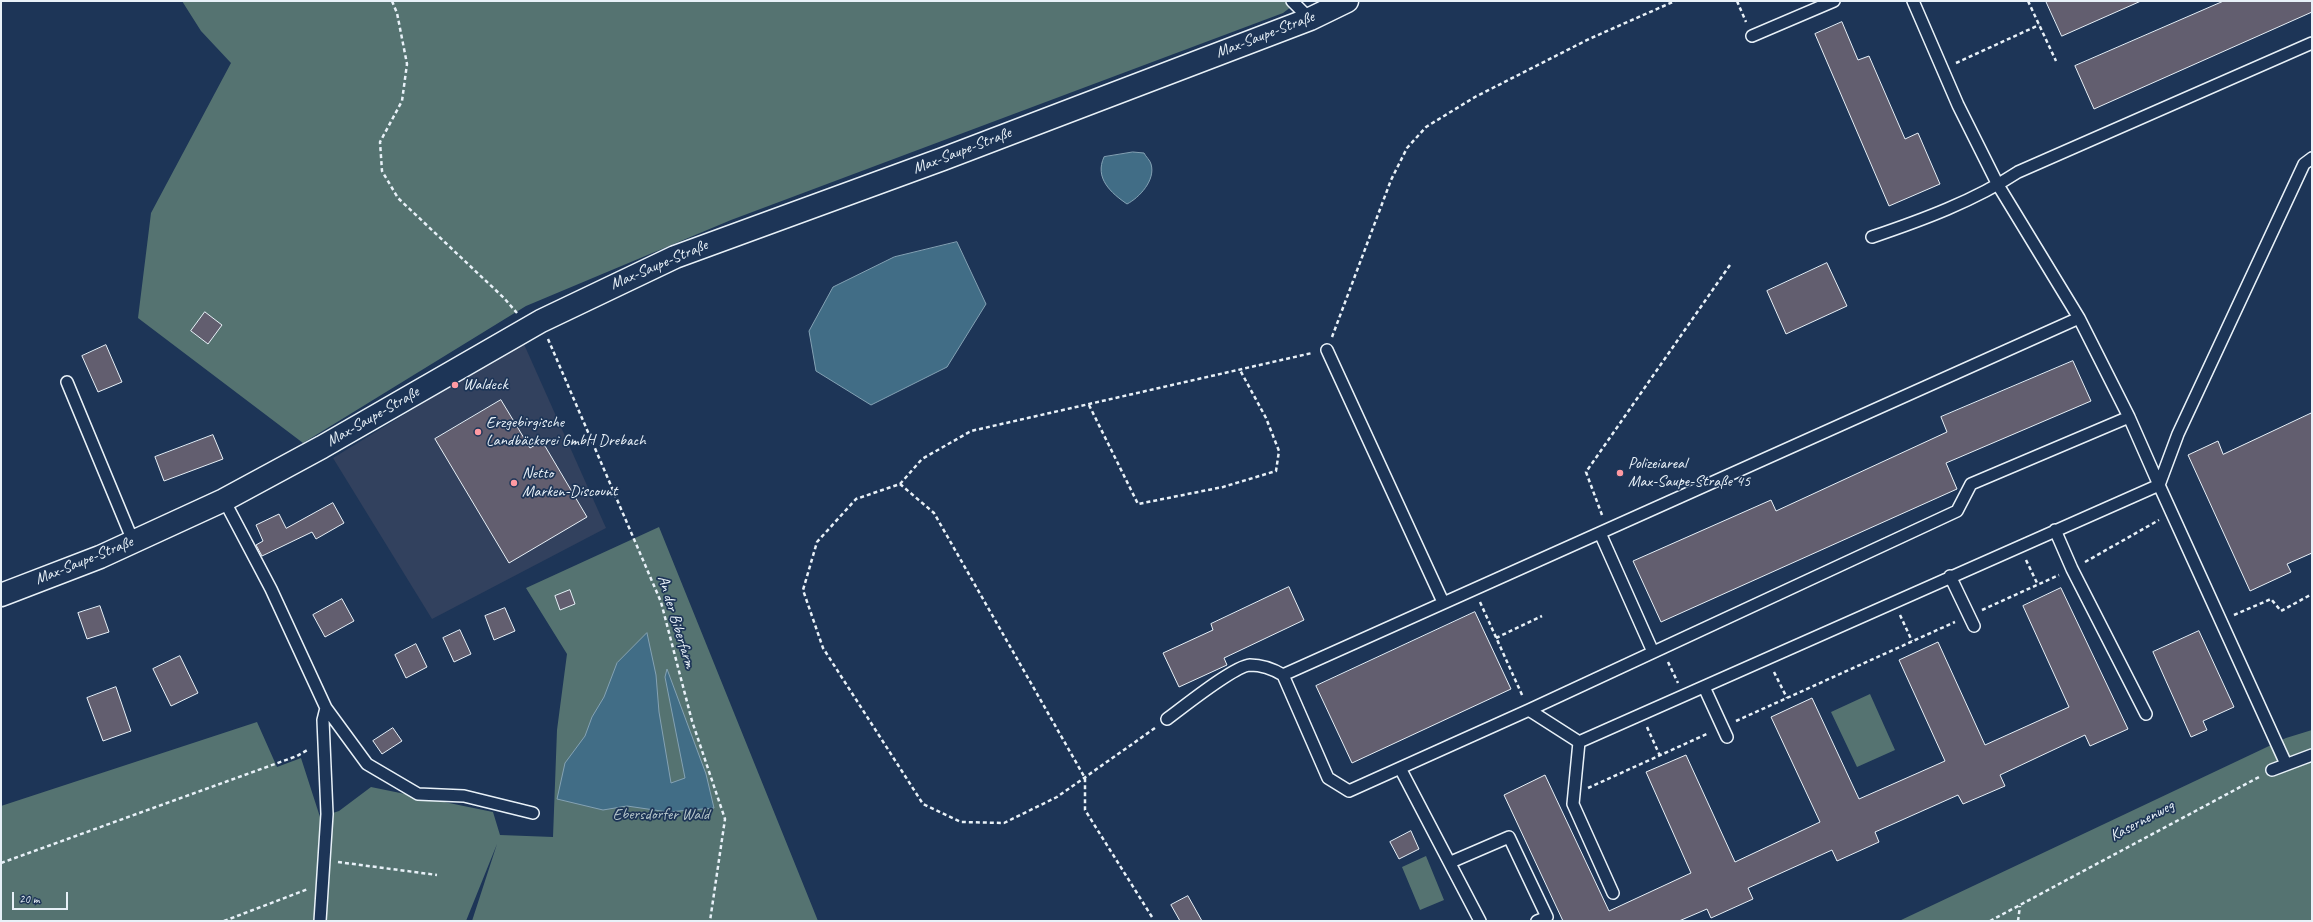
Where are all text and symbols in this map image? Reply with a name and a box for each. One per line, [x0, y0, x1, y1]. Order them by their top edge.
street label: Max-Saupe-Straße [1213, 7, 1317, 63]
street label: Max-Saupe-Straße [910, 123, 1014, 179]
street label: Max-Saupe-Straße [607, 236, 711, 294]
place label: Waldeck [463, 375, 508, 395]
marker: Waldeck [450, 380, 460, 390]
street label: Max-Saupe-Straße [323, 383, 423, 451]
place label: Erzgebirgische Landbäckerei GmbH Drebach [486, 413, 646, 451]
marker: Erzgebirgische Landbäckerei GmbH Drebach [473, 427, 483, 437]
place label: Polizeiareal Max-Saupe-Straße 45 [1628, 454, 1750, 492]
place label: Netto Marken-Discount [522, 464, 617, 502]
marker: Polizeiareal Max-Saupe-Straße 45 [1615, 468, 1625, 478]
marker: Netto Marken-Discount [509, 478, 519, 488]
street label: Max-Saupe-Straße [32, 533, 136, 589]
street label: An der Biberfarm [653, 573, 699, 671]
street label: Kasernenweg [2107, 796, 2177, 846]
park label: Ebersdorfer Wald [613, 805, 709, 825]
scale bar [14, 884, 70, 910]
text: 20 m [19, 891, 39, 907]

